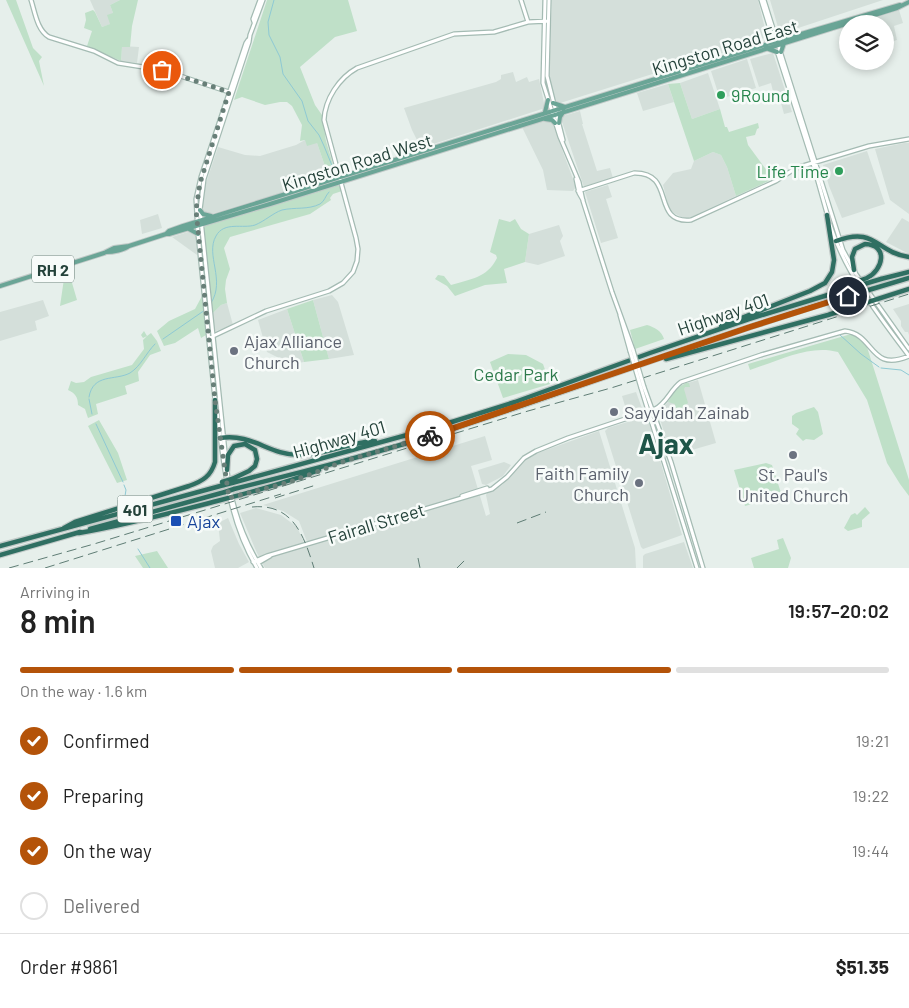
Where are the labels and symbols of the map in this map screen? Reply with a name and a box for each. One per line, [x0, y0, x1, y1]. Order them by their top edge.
street label: Kingston Road East [649, 14, 801, 80]
pin [141, 49, 183, 91]
place label: 9Round [731, 84, 790, 106]
marker: 9Round [715, 89, 727, 101]
street label: Kingston Road West [279, 129, 435, 195]
place label: Life Time [756, 160, 829, 182]
marker: Life Time [833, 165, 845, 177]
road number: RH 2 [32, 255, 74, 282]
pin [827, 275, 869, 317]
street label: Highway 401 [674, 288, 772, 340]
place label: Ajax Alliance Church [244, 330, 342, 373]
marker: Ajax Alliance Church [228, 345, 240, 357]
park label: Cedar Park [473, 363, 559, 385]
place label: Sayyidah Zainab [624, 401, 749, 423]
marker: Sayyidah Zainab [608, 406, 620, 418]
courier [405, 411, 455, 461]
street label: Highway 401 [290, 415, 388, 463]
district label: Ajax [638, 426, 694, 460]
marker: St. Paul's United Church [787, 449, 799, 461]
place label: Faith Family Church [535, 462, 629, 505]
place label: St. Paul's United Church [737, 463, 849, 506]
marker: Faith Family Church [633, 477, 645, 489]
road number: 401 [118, 496, 152, 522]
street label: Fairall Street [325, 498, 427, 548]
place label: Ajax [187, 510, 221, 532]
marker: Ajax [169, 514, 183, 528]

